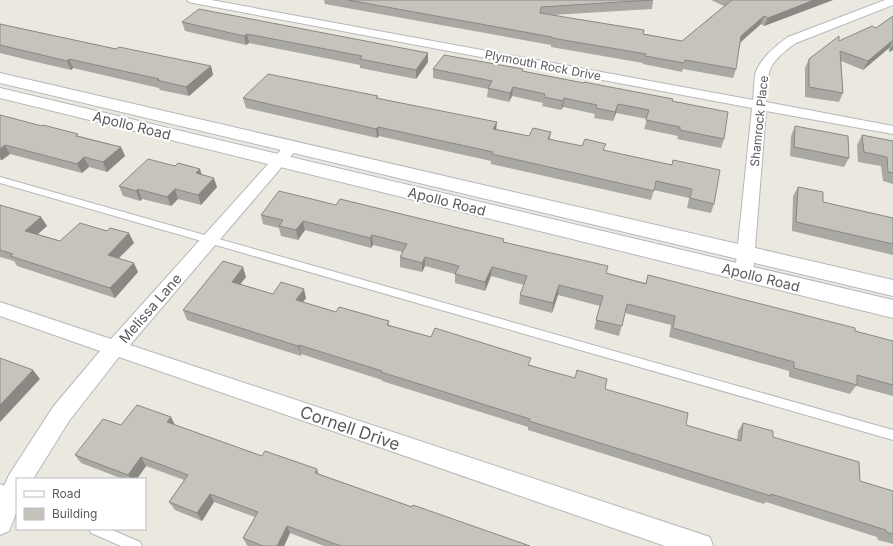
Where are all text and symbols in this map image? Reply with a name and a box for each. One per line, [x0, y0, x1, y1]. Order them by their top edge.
street label: Plymouth Rock Drive [484, 46, 602, 84]
street label: Shamrock Place [747, 75, 771, 167]
street label: Apollo Road [91, 107, 173, 143]
street label: Apollo Road [406, 183, 488, 219]
street label: Apollo Road [720, 259, 802, 295]
street label: Melissa Lane [115, 270, 185, 346]
street label: Cornell Drive [297, 402, 403, 454]
legend [16, 478, 146, 530]
text: Road [52, 486, 81, 501]
text: Building [52, 506, 97, 521]

